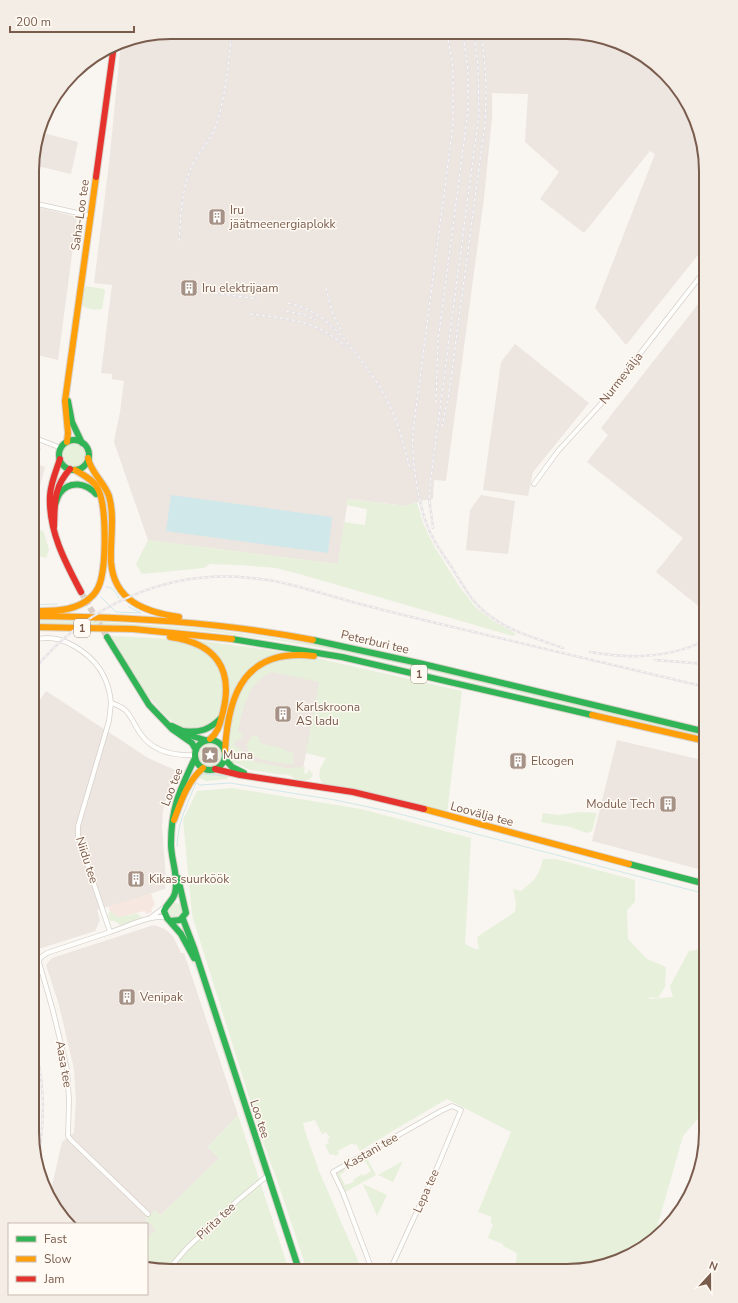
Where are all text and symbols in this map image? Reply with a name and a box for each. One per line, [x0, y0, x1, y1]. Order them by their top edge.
scale bar [10, 8, 134, 34]
text: 200 m [16, 14, 51, 30]
street label: Saha-Loo tee [67, 178, 93, 252]
place label: Iru jäätmeenergiaplokk [229, 202, 337, 232]
building icon: Iru jäätmeenergiaplokk [207, 207, 227, 227]
building icon: Iru elektrijaam [179, 278, 199, 298]
place label: Iru elektrijaam [202, 280, 278, 296]
street label: Nurmevälja [596, 349, 646, 407]
road number: 1 [74, 619, 90, 637]
street label: Peterburi tee [339, 626, 411, 658]
road number: 1 [411, 665, 427, 683]
place label: Karlskroona AS ladu [296, 699, 360, 729]
building icon: Karlskroona AS ladu [273, 704, 293, 724]
place icon: Muna [200, 745, 220, 765]
place label: Muna [223, 747, 253, 763]
building icon: Elcogen [508, 751, 528, 771]
place label: Elcogen [531, 753, 574, 769]
street label: Loo tee [157, 766, 187, 808]
building icon: Module Tech [658, 794, 678, 814]
place label: Module Tech [586, 796, 655, 812]
street label: Loovälja tee [449, 798, 515, 830]
street label: Niidu tee [72, 835, 102, 885]
building icon: Kikas suurköök [126, 869, 146, 889]
place label: Kikas suurköök [149, 871, 230, 887]
building icon: Venipak [117, 987, 137, 1007]
place label: Venipak [139, 989, 184, 1005]
street label: Aasa tee [52, 1039, 76, 1089]
street label: Loo tee [246, 1098, 274, 1140]
street label: Kastani tee [341, 1129, 401, 1173]
street label: Lepa tee [409, 1167, 443, 1215]
street label: Pirita tee [193, 1199, 239, 1243]
legend [8, 1223, 148, 1295]
text: Fast [44, 1231, 67, 1247]
text: Slow [44, 1251, 72, 1267]
north arrow [690, 1255, 730, 1295]
text: N [707, 1258, 720, 1275]
text: Jam [43, 1271, 65, 1287]

